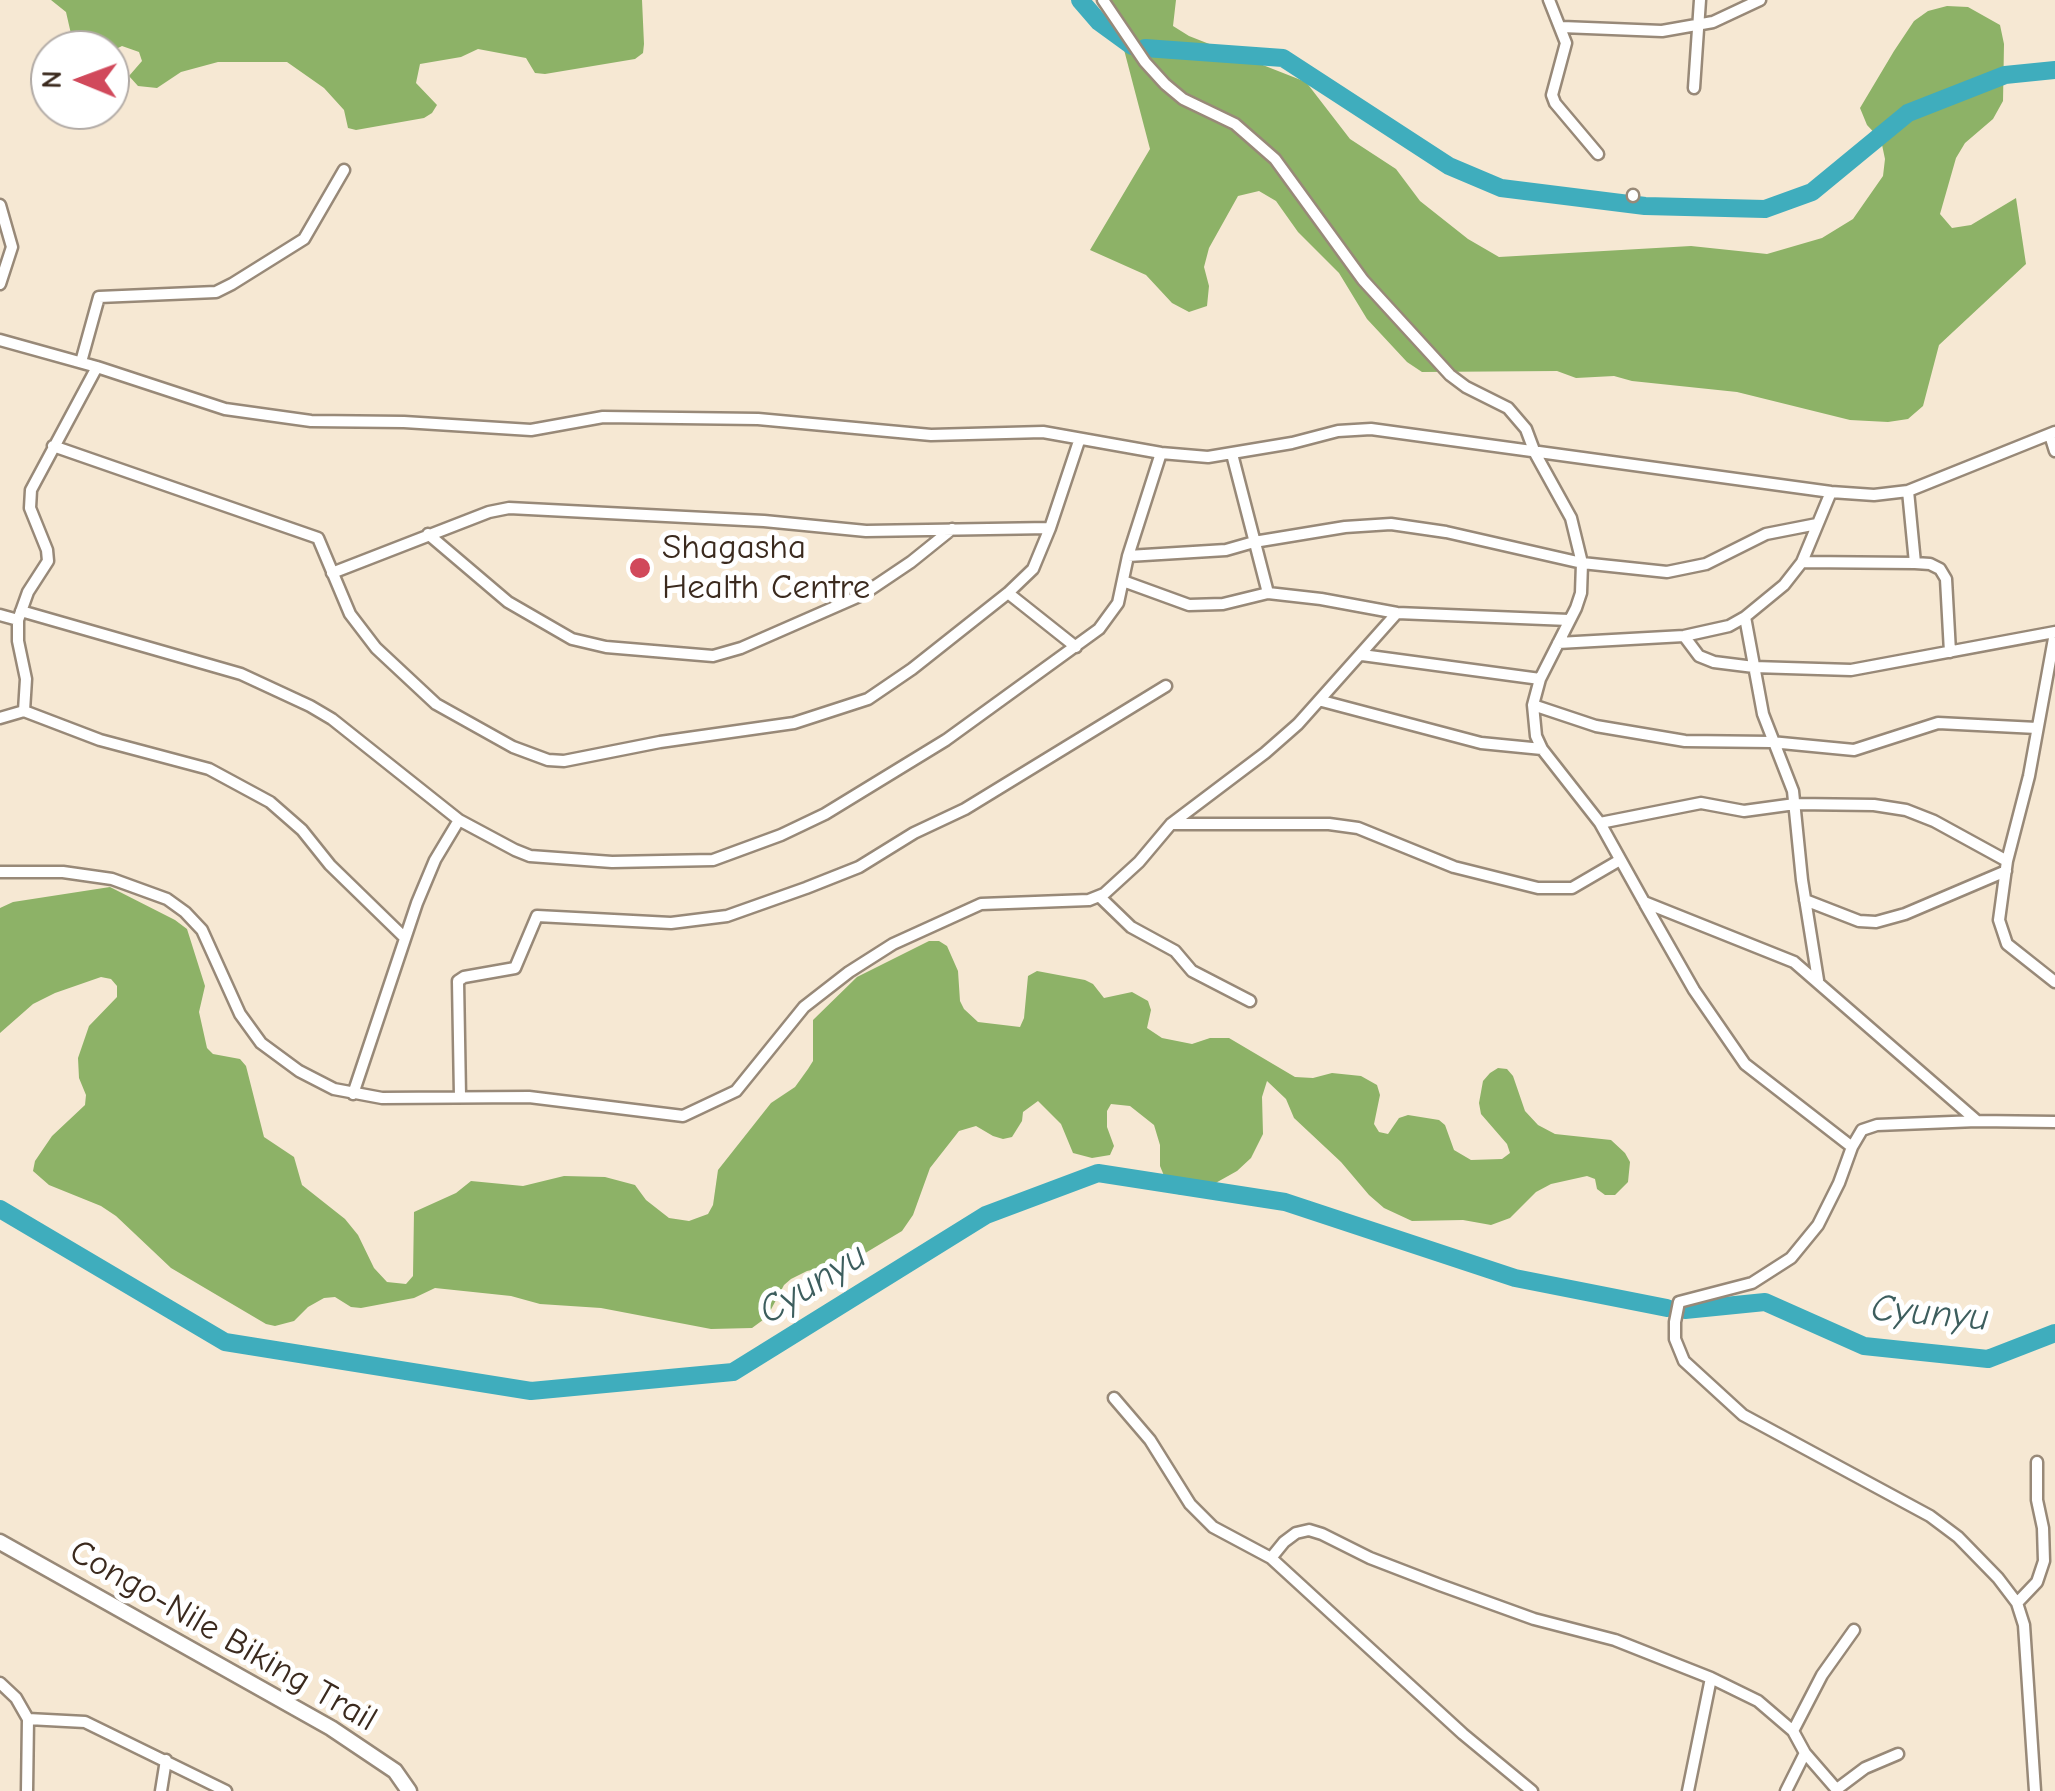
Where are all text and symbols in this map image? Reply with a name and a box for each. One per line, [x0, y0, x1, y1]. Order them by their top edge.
north arrow [30, 30, 130, 130]
text: N [36, 70, 68, 89]
place label: Shagasha Health Centre [662, 527, 870, 609]
marker: Shagasha Health Centre [627, 555, 653, 581]
water label: Cyunyu [751, 1233, 875, 1335]
water label: Cyunyu [1869, 1286, 1991, 1342]
street label: Congo-Nile Biking Trail [62, 1531, 384, 1741]

